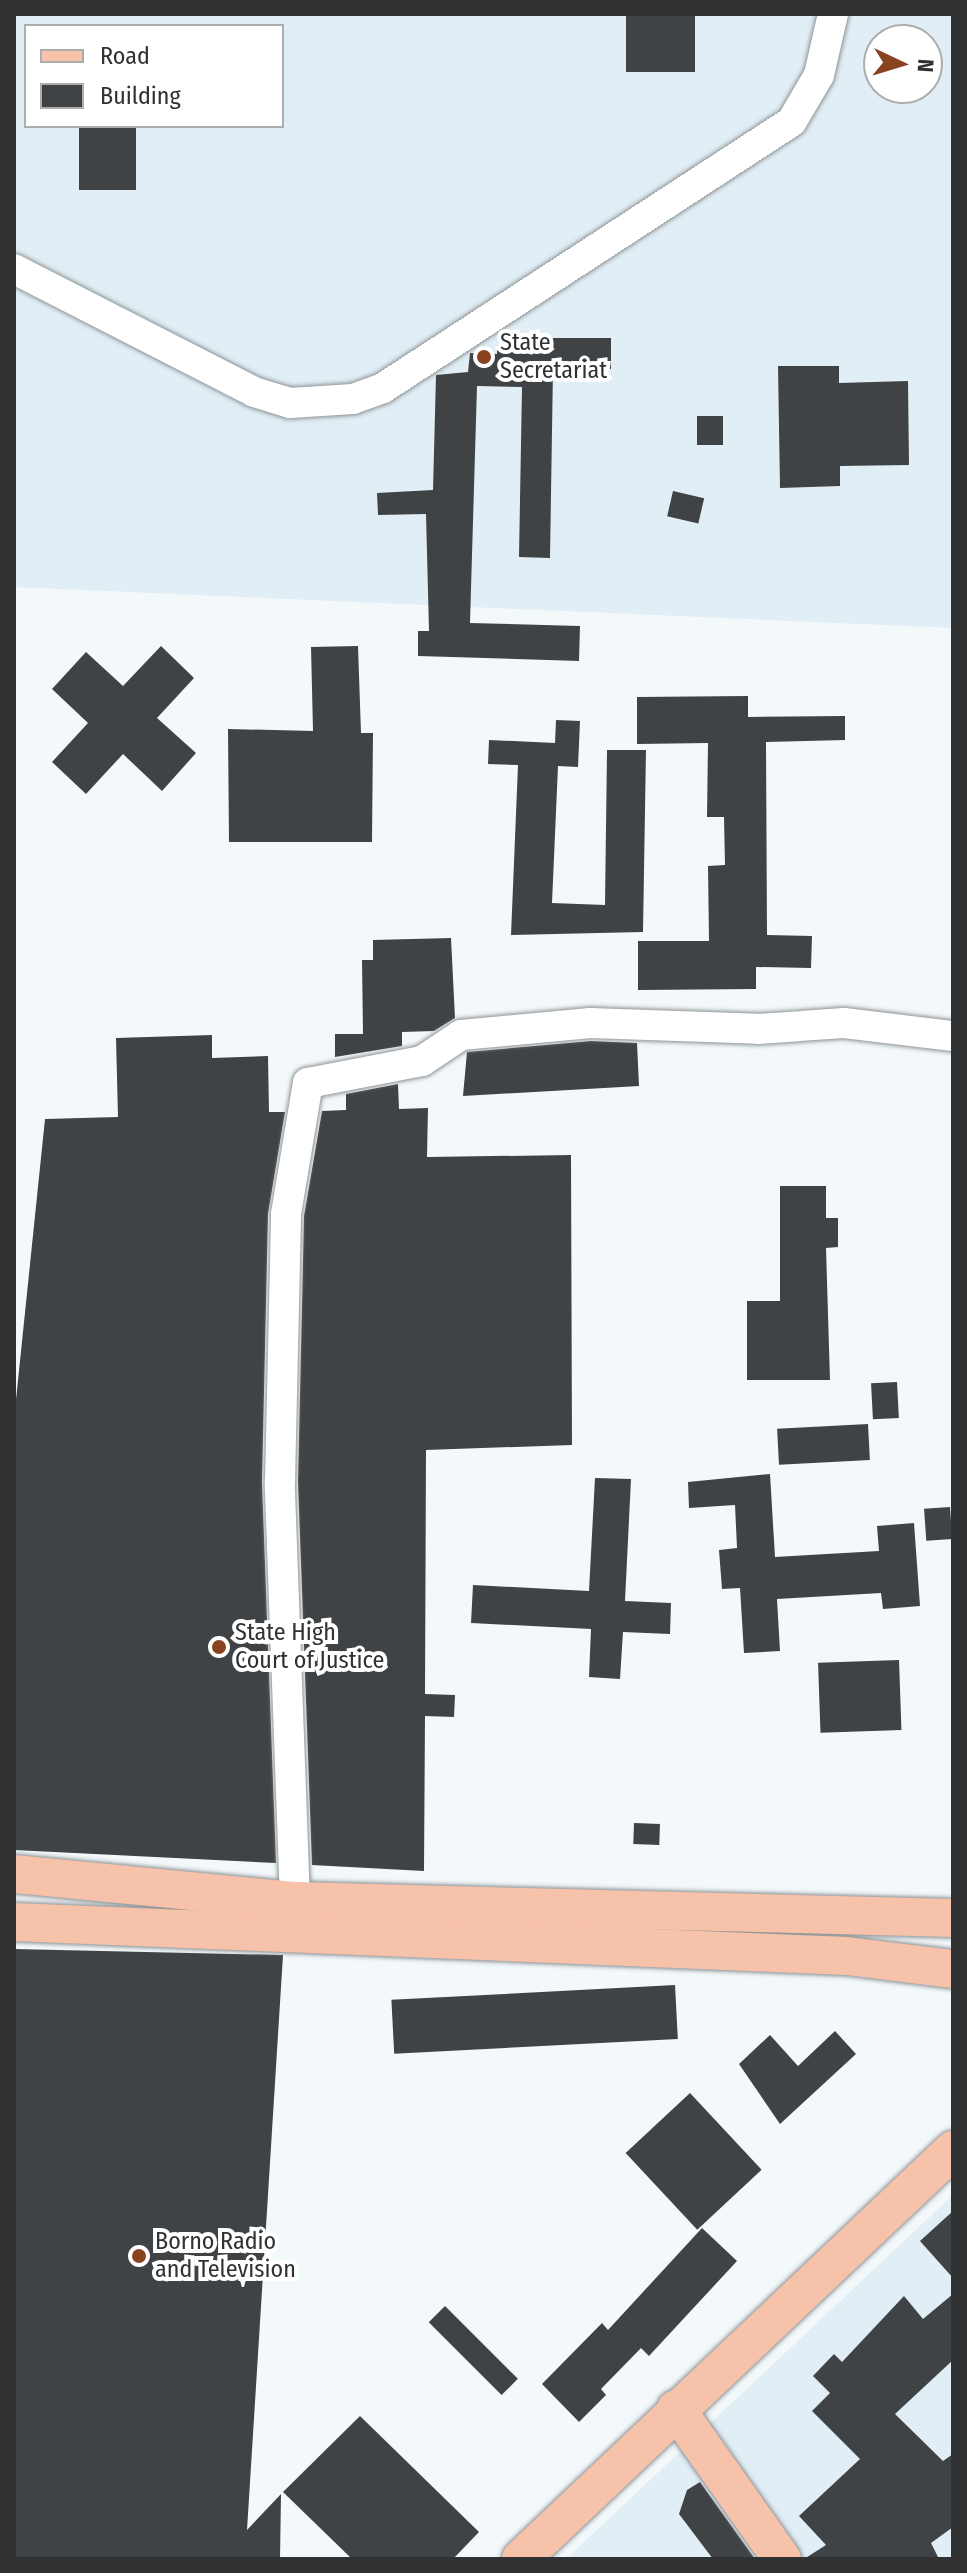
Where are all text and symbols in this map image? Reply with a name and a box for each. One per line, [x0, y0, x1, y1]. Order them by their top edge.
legend [24, 24, 284, 128]
north arrow [863, 24, 943, 104]
text: Road [100, 42, 150, 70]
text: N [912, 58, 939, 73]
text: Building [100, 82, 181, 110]
place label: State Secretariat [500, 329, 607, 385]
marker: State Secretariat [475, 348, 493, 366]
place label: State High Court of Justice [235, 1619, 384, 1675]
marker: State High Court of Justice [210, 1638, 228, 1656]
place label: Borno Radio and Television [155, 2228, 296, 2284]
marker: Borno Radio and Television [130, 2247, 148, 2265]

